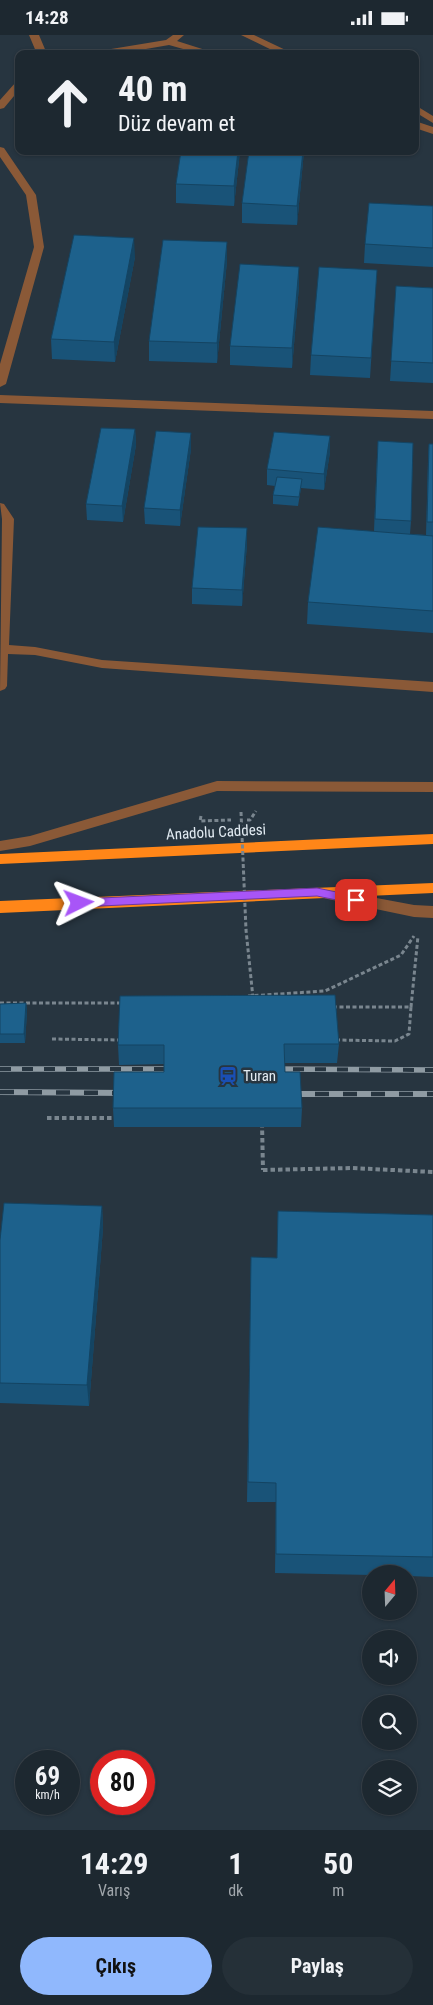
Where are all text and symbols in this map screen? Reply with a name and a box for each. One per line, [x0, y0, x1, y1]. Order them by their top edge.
text: 14:28 [25, 6, 69, 29]
text: 40 m [118, 69, 187, 110]
icon: ahead [35, 70, 100, 135]
text: Düz devam et [118, 111, 235, 136]
street label: Anadolu Caddesi [166, 820, 266, 844]
position arrow [52, 876, 104, 928]
pin [335, 879, 377, 921]
icon: arrive [342, 886, 370, 914]
station icon: Turan [217, 1065, 239, 1087]
place label: Turan [243, 1067, 276, 1085]
north arrow [362, 1565, 418, 1620]
map controls [362, 1565, 417, 1815]
button: sound [362, 1630, 417, 1685]
button: search [362, 1695, 417, 1750]
speed limit sign: 80 [90, 1750, 155, 1815]
button: layers [362, 1760, 417, 1815]
text: 69 [35, 1762, 60, 1791]
text: km/h [35, 1788, 60, 1802]
text: 14:29 [80, 1846, 149, 1881]
text: 1 [228, 1846, 243, 1881]
text: 50 [323, 1846, 353, 1881]
text: Varış [98, 1881, 130, 1900]
text: dk [228, 1881, 243, 1900]
text: m [332, 1881, 344, 1900]
button: Çıkış [20, 1937, 212, 1995]
button: Paylaş [222, 1937, 413, 1995]

